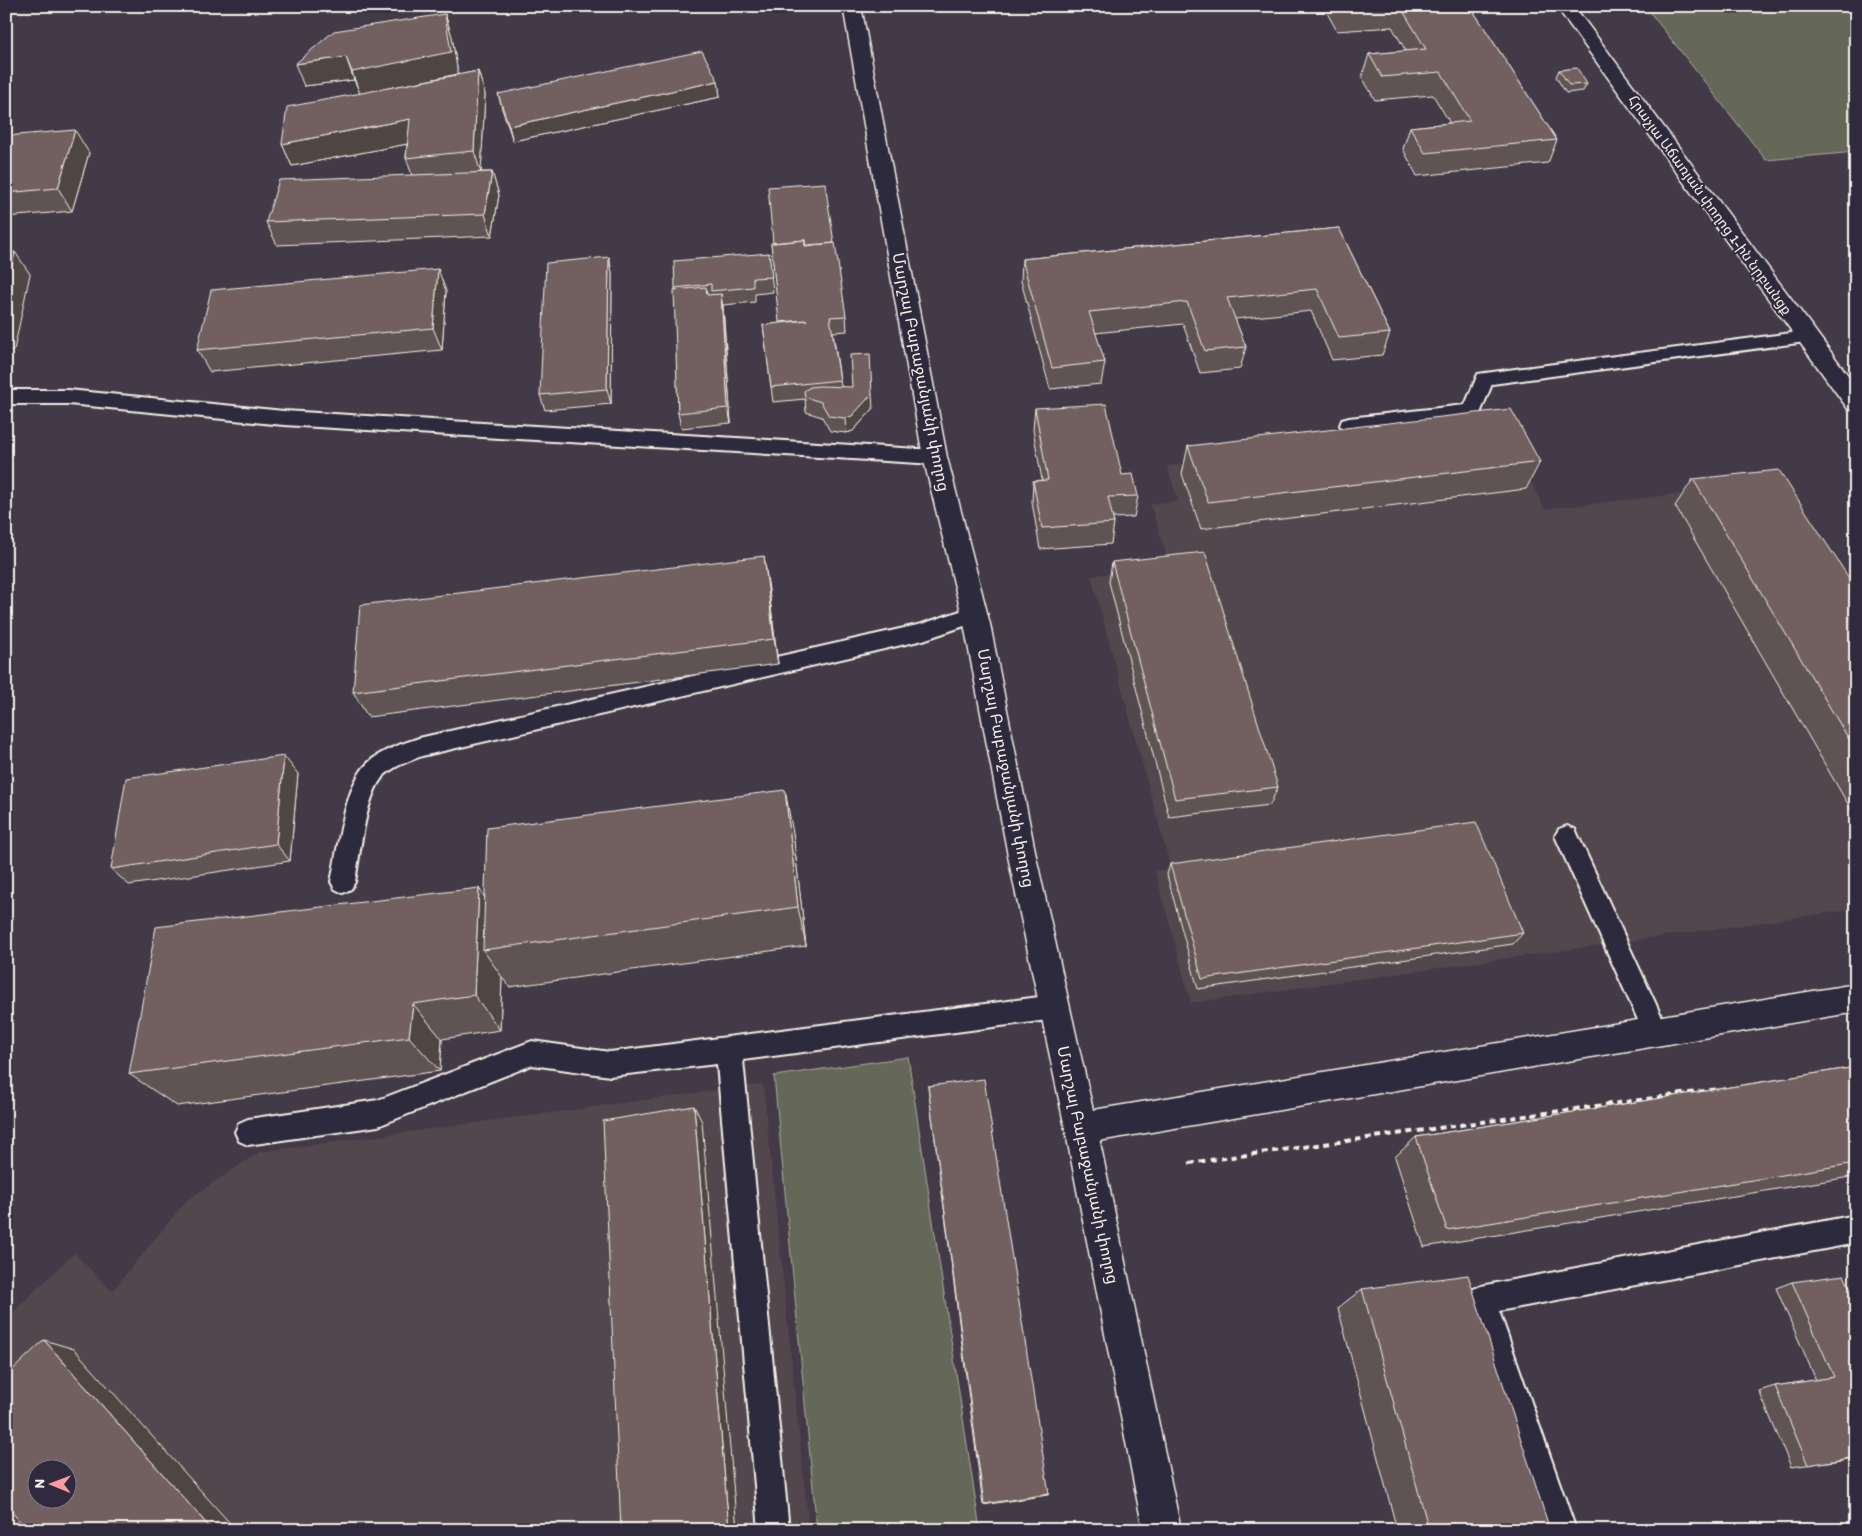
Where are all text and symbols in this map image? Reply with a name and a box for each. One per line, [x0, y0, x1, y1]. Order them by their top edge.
street label: Հրաչյա Աճառյան փողոց 1-ին նրբանցք [1625, 92, 1795, 318]
street label: Մարշալ Բաբաջանյանի փողոց [888, 251, 954, 493]
street label: Մարշալ Բաբաջանյանի փողոց [973, 647, 1039, 889]
street label: Մարշալ Բաբաջանյանի փողոց [1053, 1044, 1123, 1286]
north arrow [28, 1458, 78, 1508]
text: N [31, 1479, 48, 1489]

